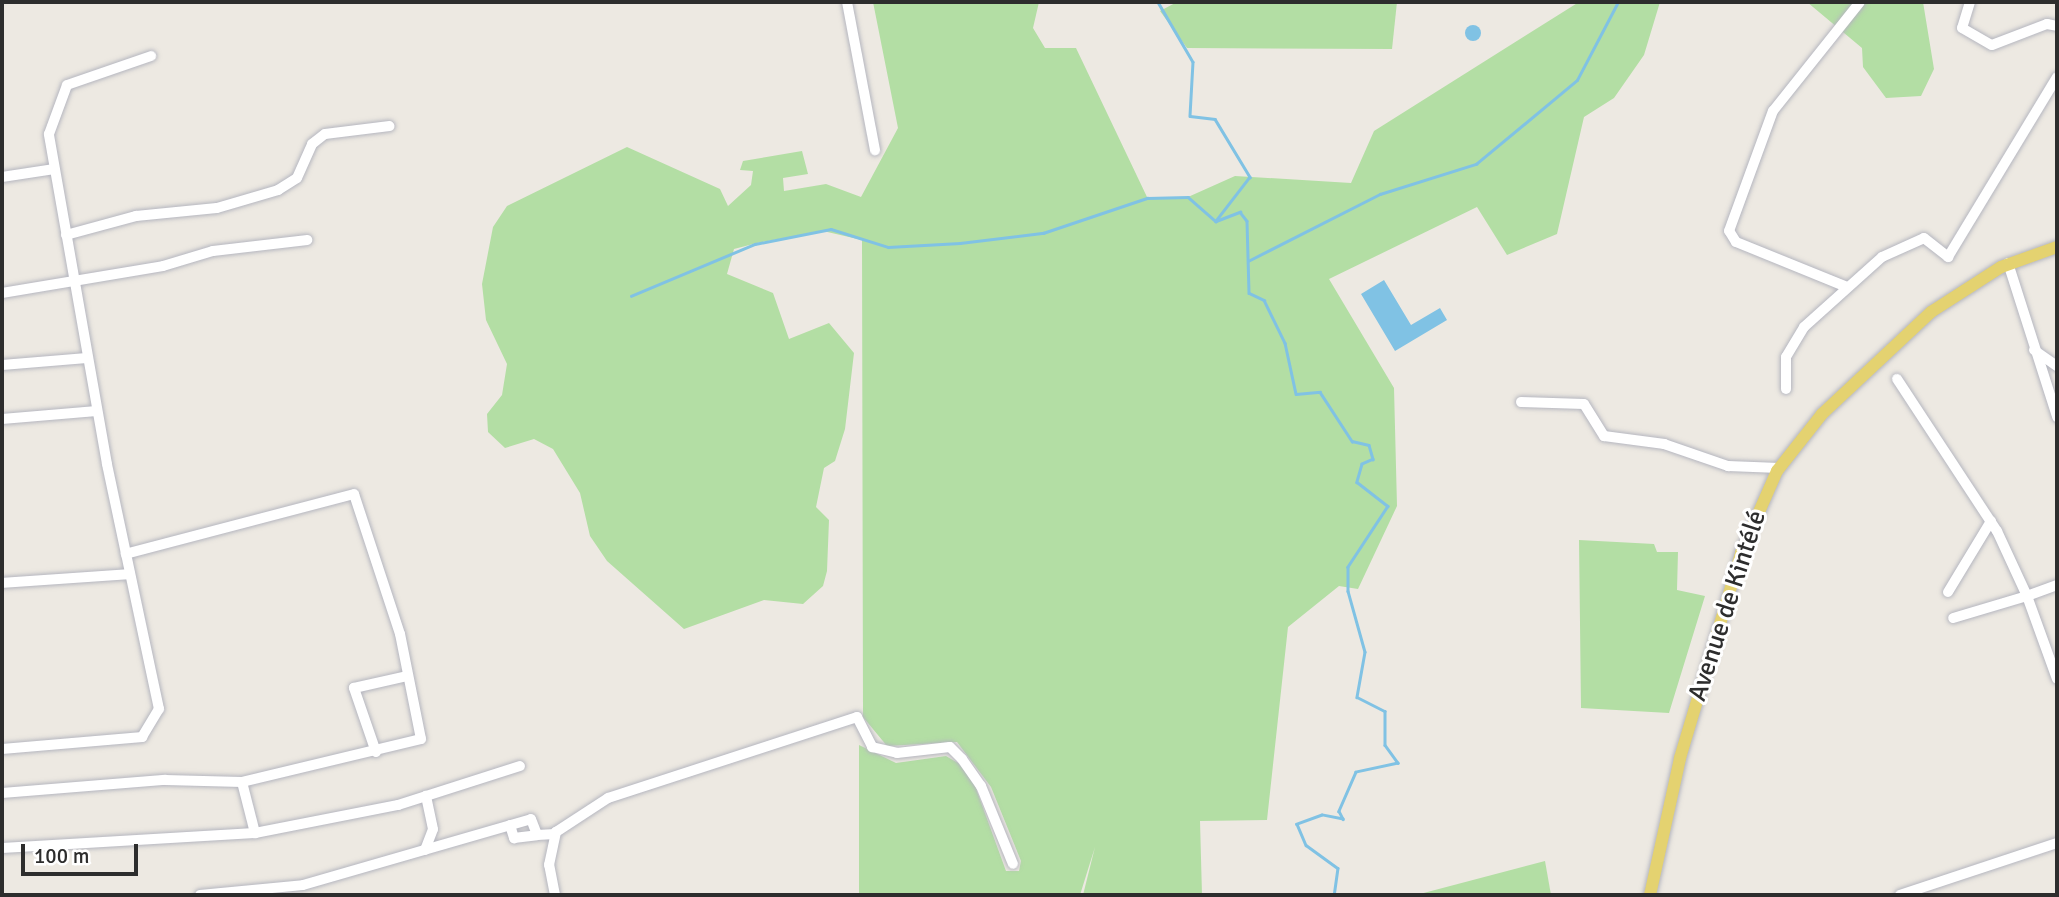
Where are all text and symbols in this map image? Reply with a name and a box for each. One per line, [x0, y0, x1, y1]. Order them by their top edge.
street label: Avenue de Kintélé [1682, 507, 1774, 705]
scale bar [24, 830, 142, 874]
text: 100 m [34, 843, 89, 869]

